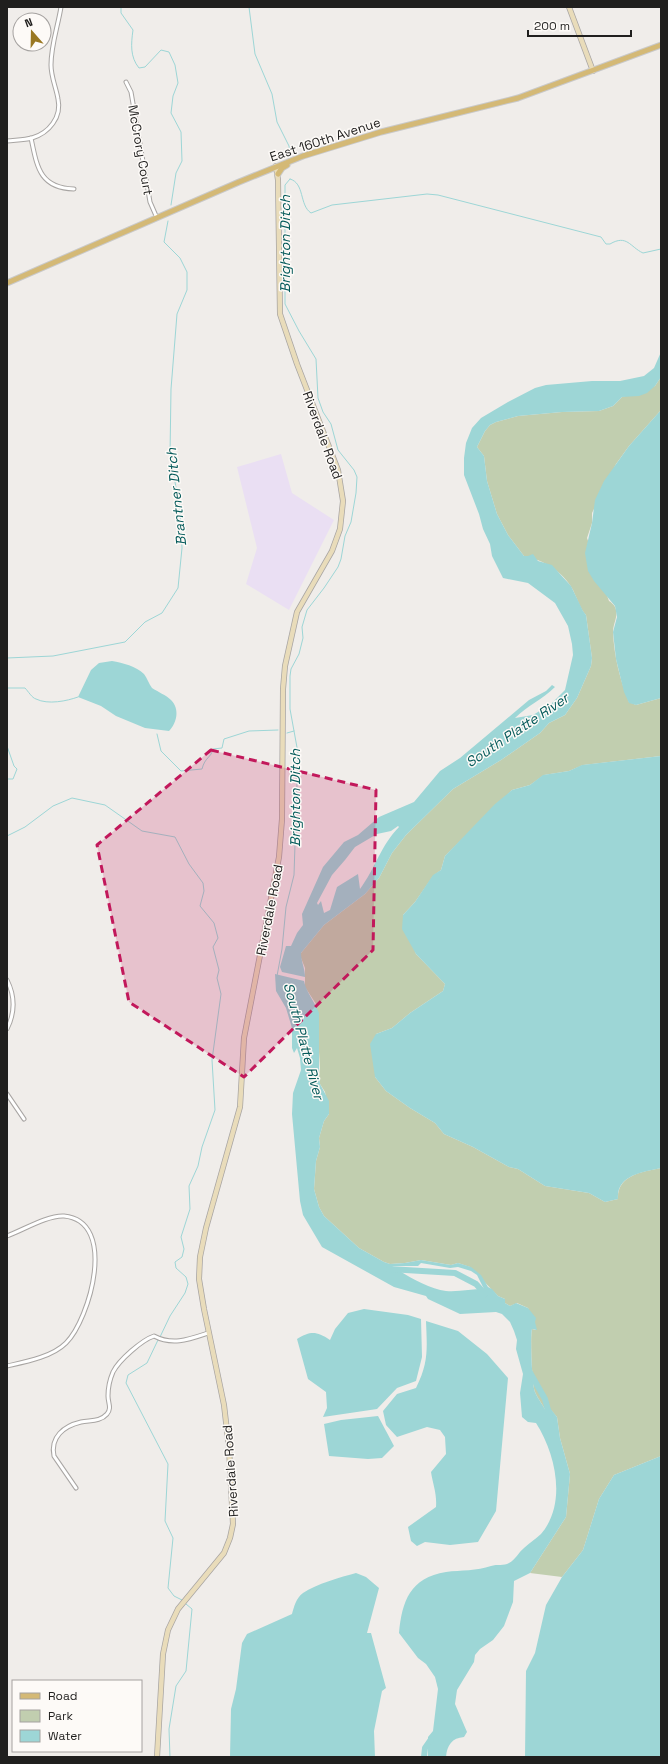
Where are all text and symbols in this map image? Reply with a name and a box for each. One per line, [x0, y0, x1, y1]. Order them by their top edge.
north arrow [12, 12, 52, 52]
scale bar [528, 12, 631, 38]
text: N [23, 15, 34, 30]
text: 200 m [534, 18, 570, 34]
street label: McCrory Court [124, 104, 157, 197]
street label: East 160th Avenue [268, 114, 383, 165]
water label: Brighton Ditch [276, 194, 294, 293]
street label: Riverdale Road [299, 389, 346, 482]
water label: Brantner Ditch [162, 447, 190, 547]
water label: South Platte River [462, 688, 573, 771]
water label: Brighton Ditch [286, 748, 304, 847]
street label: Riverdale Road [252, 863, 287, 957]
water label: South Platte River [280, 981, 329, 1103]
street label: Riverdale Road [219, 1424, 242, 1518]
legend [12, 1680, 142, 1752]
text: Road [48, 1688, 77, 1704]
text: Park [48, 1708, 73, 1724]
text: Water [48, 1728, 82, 1744]

